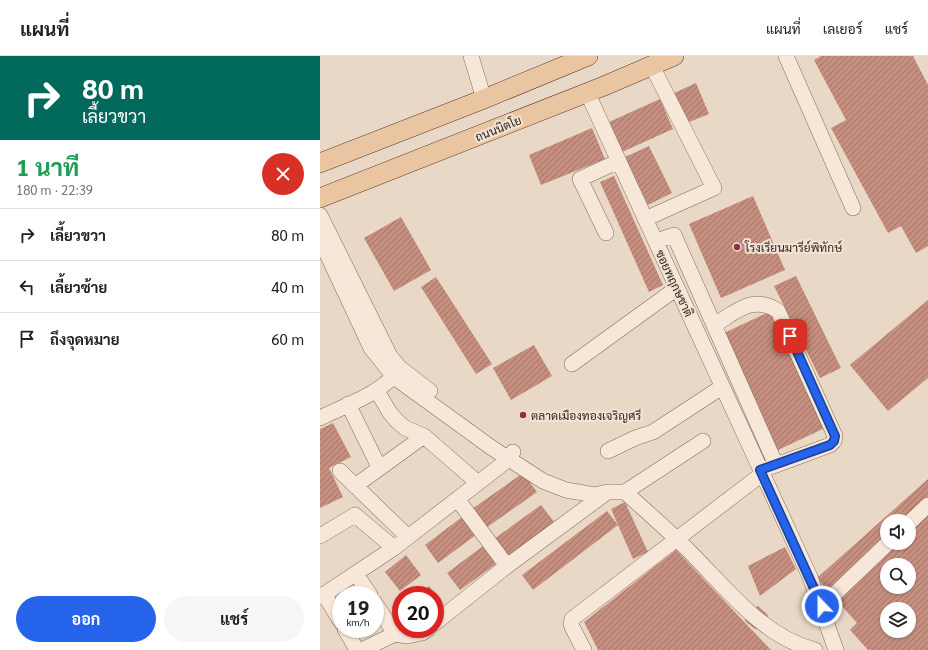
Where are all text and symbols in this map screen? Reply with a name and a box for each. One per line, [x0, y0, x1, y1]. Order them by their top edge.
text: แผนที่ [20, 16, 69, 40]
text: แผนที่ [766, 19, 801, 37]
text: เลเยอร์ [823, 19, 863, 37]
text: แชร์ [885, 19, 908, 37]
text: 80 m [82, 69, 144, 105]
icon: right [16, 72, 68, 124]
text: เลี้ยวขวา [82, 104, 146, 127]
street label: ถนนนิตโย [472, 111, 524, 145]
text: 1 นาที [16, 150, 79, 182]
button: close [262, 153, 304, 195]
text: 180 m · 22:39 [16, 181, 93, 198]
icon: right [16, 224, 38, 246]
text: เลี้ยวขวา [50, 225, 106, 244]
text: 80 m [271, 225, 304, 244]
place label: โรงเรียนมารีย์พิทักษ์ [744, 239, 843, 255]
marker: โรงเรียนมารีย์พิทักษ์ [732, 242, 742, 252]
street label: ซอยพฤกษชาติ [652, 247, 698, 319]
icon: left [16, 276, 38, 298]
text: เลี้ยวซ้าย [50, 277, 107, 296]
text: 40 m [271, 277, 304, 296]
pin [773, 319, 807, 353]
icon: arrive [779, 325, 801, 347]
icon: arrive [16, 328, 38, 350]
text: ถึงจุดหมาย [50, 329, 120, 348]
text: 60 m [271, 329, 304, 348]
place label: ตลาดเมืองทองเจริญศรี [531, 407, 642, 423]
marker: ตลาดเมืองทองเจริญศรี [518, 410, 528, 420]
map controls [880, 514, 916, 638]
button: sound [880, 514, 916, 550]
button: search [880, 558, 916, 594]
position arrow [801, 585, 843, 627]
speed limit sign: 20 [392, 586, 444, 638]
text: 19 [347, 594, 369, 620]
button: ออก [16, 596, 156, 642]
button: แชร์ [164, 596, 304, 642]
button: layers [880, 602, 916, 638]
text: km/h [347, 615, 370, 628]

